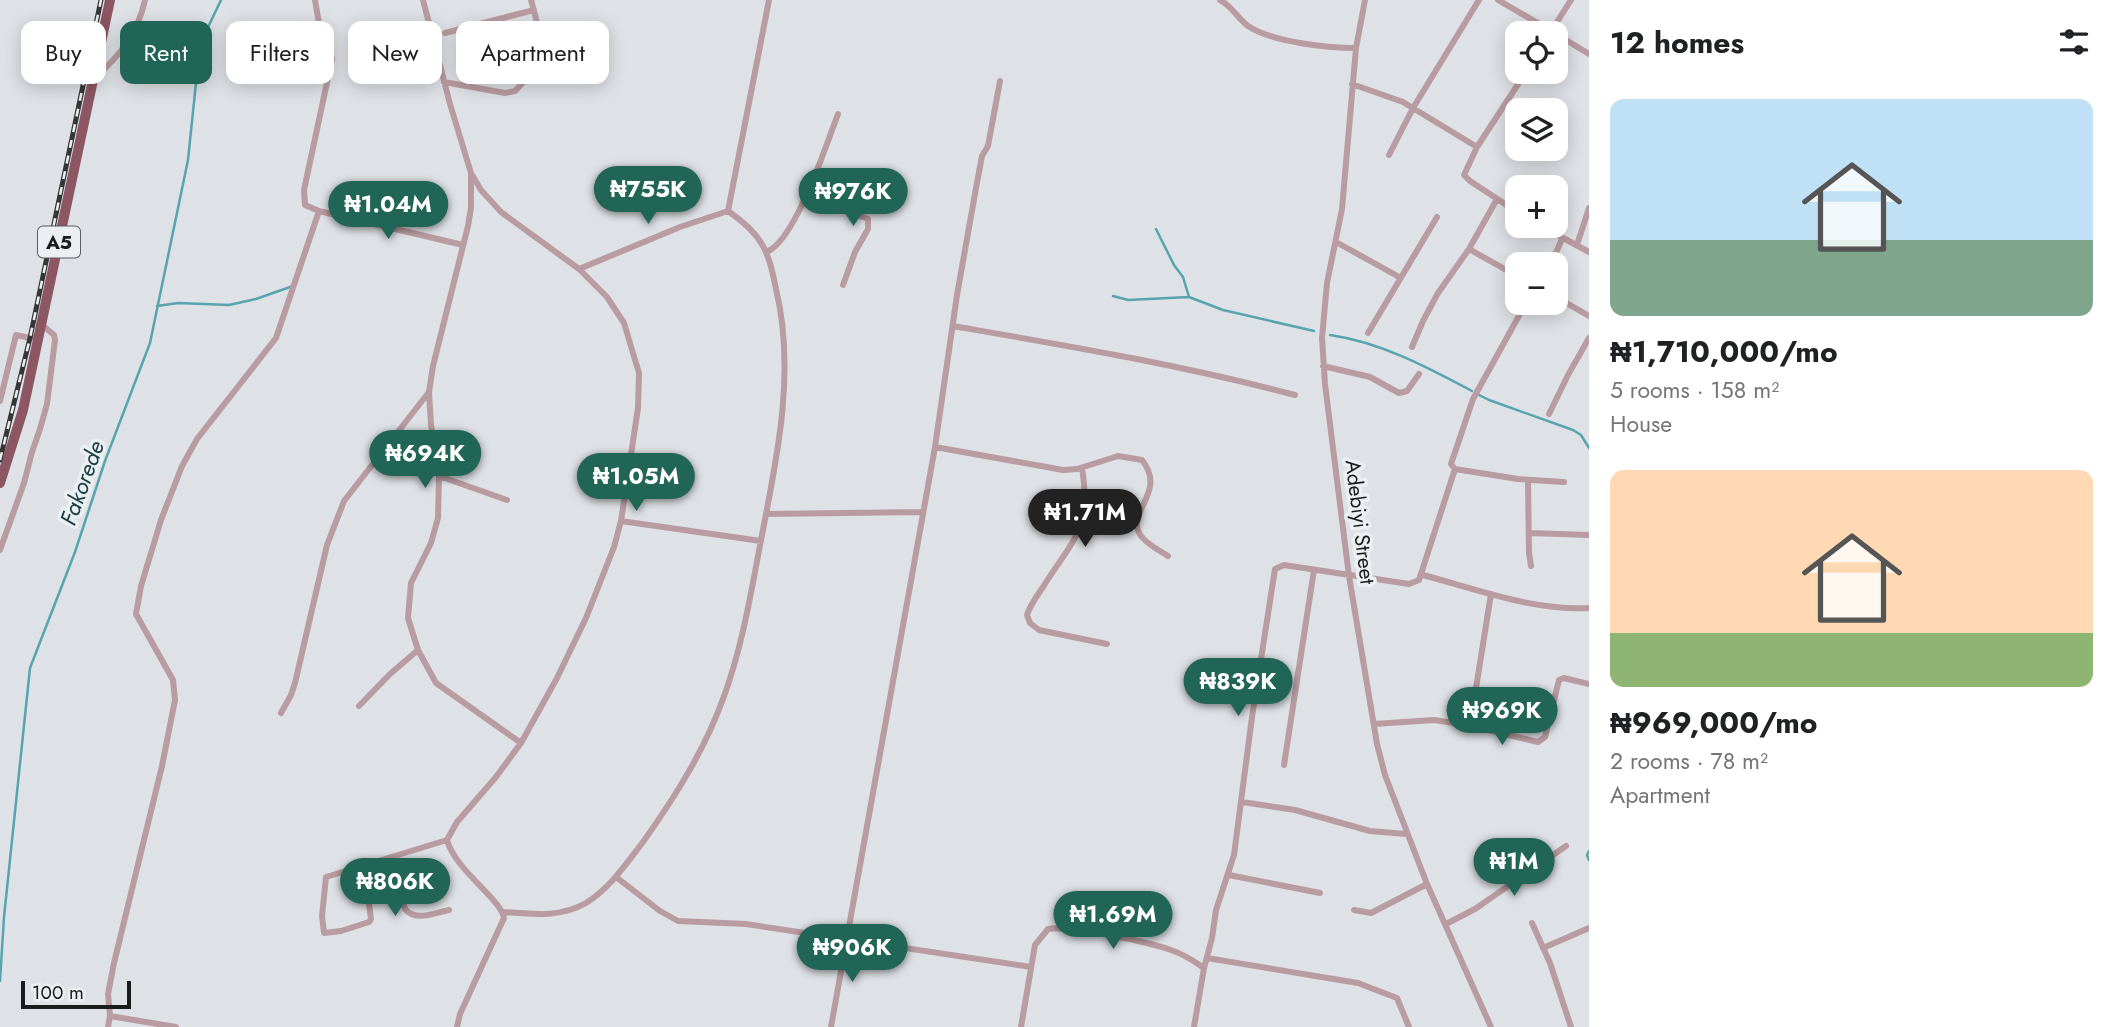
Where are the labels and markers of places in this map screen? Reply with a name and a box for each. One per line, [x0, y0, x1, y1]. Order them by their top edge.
pin: ₦755K [599, 166, 697, 226]
pin: ₦976K [804, 168, 902, 228]
pin: ₦1.04M [331, 182, 445, 241]
pin: ₦694K [376, 430, 474, 490]
pin: ₦1.05M [579, 454, 693, 513]
pin: ₦1.71M [1028, 490, 1142, 549]
pin: ₦839K [1189, 658, 1287, 718]
pin: ₦969K [1453, 688, 1551, 747]
pin: ₦1M [1480, 838, 1548, 898]
pin: ₦806K [346, 858, 444, 918]
pin: ₦1.69M [1056, 892, 1170, 951]
pin: ₦906K [803, 925, 901, 984]

